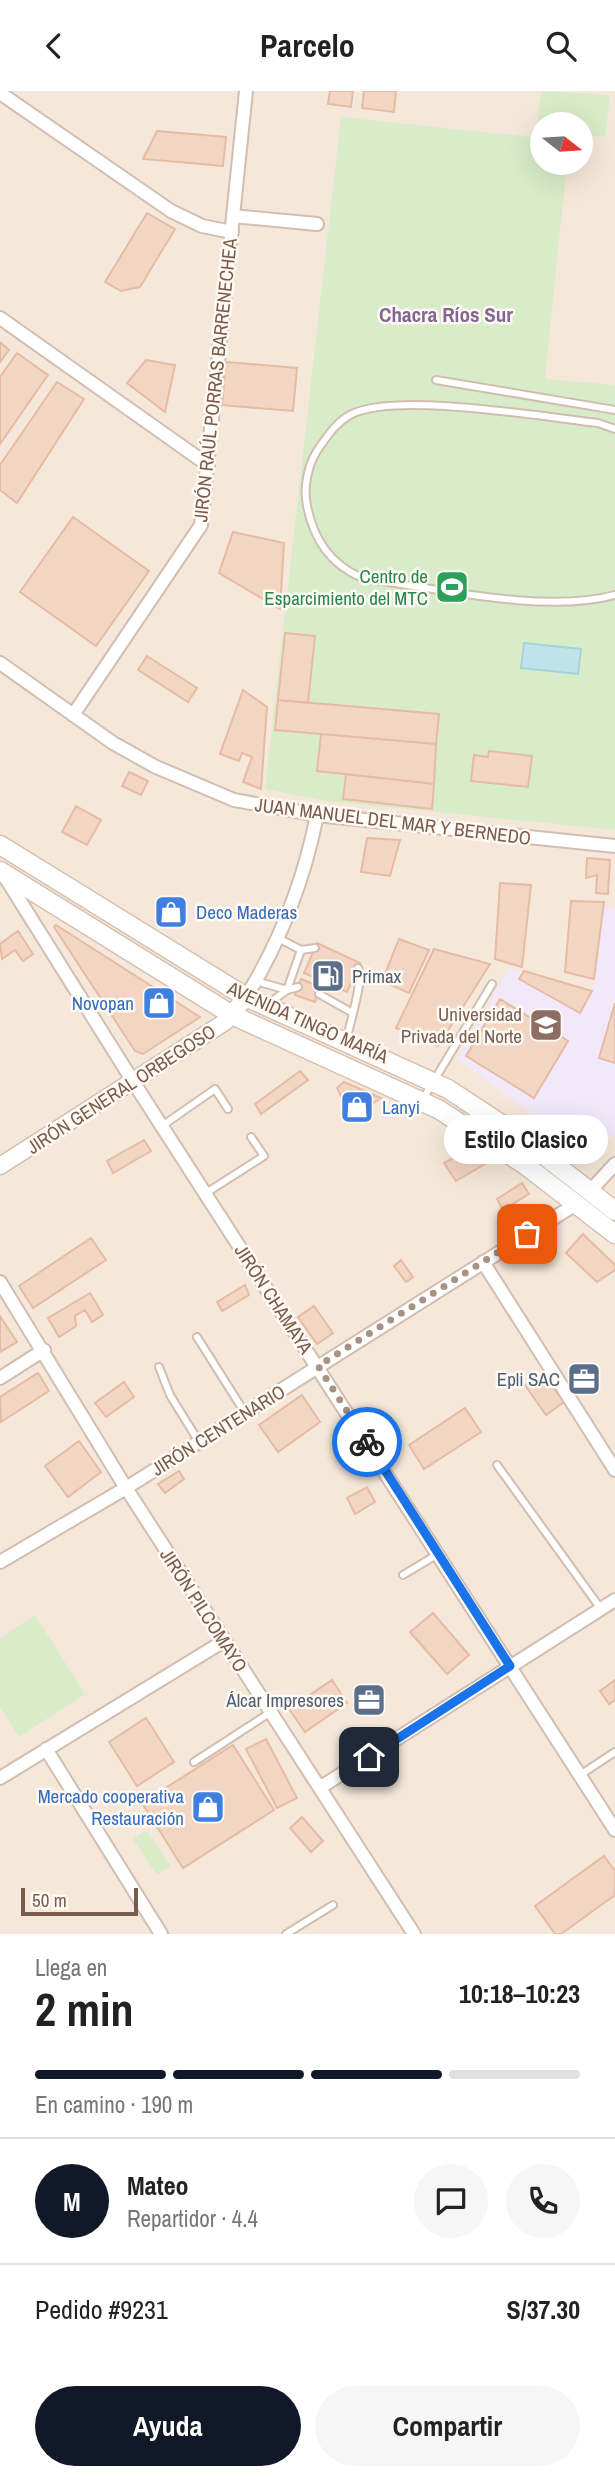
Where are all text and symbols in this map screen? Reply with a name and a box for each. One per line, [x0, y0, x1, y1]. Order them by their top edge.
text: Parcelo [260, 24, 355, 67]
icon: back [35, 27, 73, 65]
icon: search [542, 27, 580, 65]
north arrow [530, 112, 593, 175]
map controls [530, 112, 593, 175]
street label: JIRÓN RAÚL PORRAS BARRENECHEA [187, 236, 243, 523]
district label: Chacra Ríos Sur [379, 300, 513, 329]
place label: Centro de Esparcimiento del MTC [264, 563, 428, 611]
sports icon: Centro de Esparcimiento del MTC [433, 568, 471, 606]
street label: JUAN MANUEL DEL MAR Y BERNEDO [253, 791, 533, 851]
shop icon: Deco Maderas [152, 893, 190, 931]
place label: Deco Maderas [196, 899, 298, 925]
fuel station icon: Primax [309, 957, 347, 995]
place label: Primax [352, 963, 402, 989]
street label: AVENIDA TINGO MARÍA [223, 974, 393, 1069]
shop icon: Novopan [140, 984, 178, 1022]
place label: Novopan [72, 990, 134, 1016]
place label: Universidad Privada del Norte [401, 1001, 522, 1049]
school or university icon: Universidad Privada del Norte [527, 1006, 565, 1044]
street label: JIRÓN GENERAL ORBEGOSO [22, 1018, 220, 1160]
shop icon: Lanyi [338, 1088, 376, 1126]
place label: Lanyi [382, 1094, 420, 1120]
callout: Estilo Clasico [445, 1115, 609, 1164]
text: Estilo Clasico [464, 1124, 588, 1155]
pin [497, 1204, 557, 1264]
icon: bag [508, 1215, 546, 1253]
street label: JIRÓN CHAMAYA [229, 1239, 319, 1359]
office icon: Epli SAC [565, 1360, 603, 1398]
place label: Epli SAC [497, 1366, 560, 1392]
street label: JIRÓN CENTENARIO [146, 1378, 290, 1482]
courier [332, 1407, 402, 1477]
icon: bike [348, 1423, 386, 1461]
street label: JIRÓN PILCOMAYO [154, 1543, 254, 1677]
office icon: Álcar Impresores [350, 1681, 388, 1719]
place label: Álcar Impresores [225, 1687, 344, 1713]
pin [339, 1727, 399, 1787]
icon: home [350, 1738, 388, 1776]
place label: Mercado cooperativa Restauración [38, 1783, 184, 1831]
shop icon: Mercado cooperativa Restauración [189, 1788, 227, 1826]
scale bar [21, 1885, 138, 1917]
text: 50 m [32, 1887, 67, 1913]
text: Llega en [35, 1952, 107, 1983]
text: 10:18–10:23 [459, 1976, 580, 2011]
text: 2 min [35, 1978, 134, 2040]
text: En camino · 190 m [35, 2089, 193, 2120]
button: chat [414, 2164, 488, 2238]
button: phone [506, 2164, 580, 2238]
text: Mateo [127, 2168, 189, 2203]
text: M [63, 2184, 81, 2219]
text: Repartidor · 4.4 [127, 2203, 258, 2234]
text: Pedido #9231 [35, 2292, 168, 2327]
text: S/37.30 [506, 2292, 580, 2327]
button: Ayuda [35, 2386, 301, 2466]
button: Compartir [315, 2386, 580, 2466]

